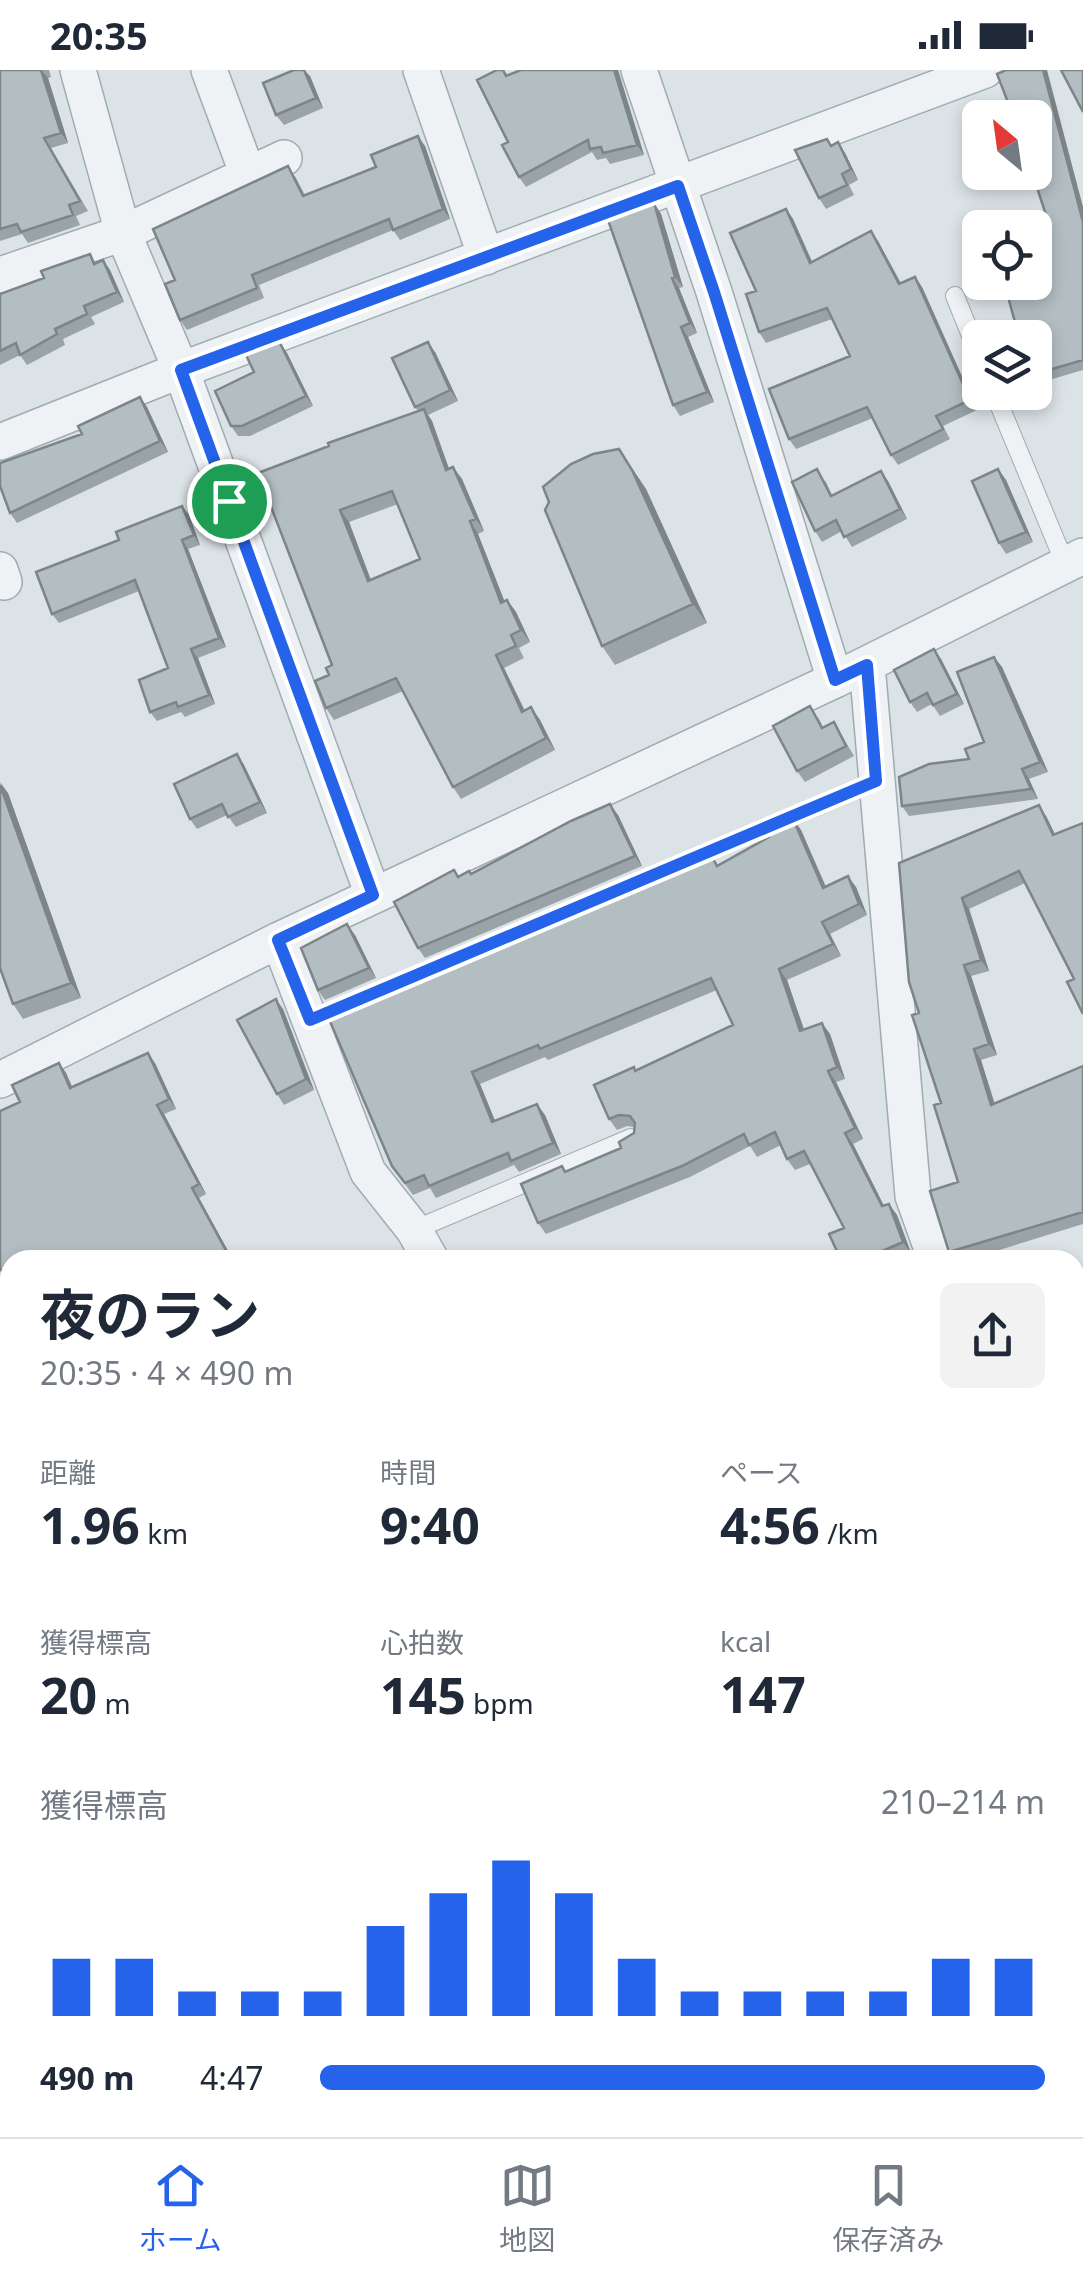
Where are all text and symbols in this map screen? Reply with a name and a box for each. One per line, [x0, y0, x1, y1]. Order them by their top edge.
text: 20:35 [50, 9, 148, 61]
north arrow [962, 100, 1052, 190]
map controls [962, 100, 1052, 410]
button: locate [962, 210, 1052, 300]
button: layers [962, 320, 1052, 410]
pin [187, 459, 272, 544]
icon: arrive [202, 474, 257, 529]
text: 夜のラン [40, 1276, 260, 1351]
button: share [940, 1283, 1045, 1388]
text: 20:35 · 4 × 490 m [40, 1351, 293, 1394]
text: 距離 [40, 1453, 96, 1491]
text: 時間 [380, 1453, 436, 1491]
text: ペース [720, 1453, 803, 1491]
text: 1.96 [40, 1491, 140, 1559]
text: 9:40 [380, 1491, 480, 1559]
text: 4:56 [720, 1491, 820, 1559]
text: km [140, 1514, 188, 1552]
text: /km [820, 1514, 879, 1552]
text: kcal [720, 1622, 771, 1660]
text: 獲得標高 [40, 1623, 152, 1661]
text: 心拍数 [380, 1623, 464, 1661]
text: 147 [720, 1660, 806, 1728]
text: 20 [40, 1661, 97, 1729]
text: 145 [380, 1661, 466, 1729]
text: m [97, 1684, 131, 1722]
text: bpm [466, 1684, 534, 1722]
text: 210–214 m [881, 1780, 1045, 1823]
text: 獲得標高 [40, 1783, 168, 1826]
text: 490 m [40, 2056, 134, 2099]
text: 4:47 [200, 2056, 264, 2099]
tab: ホーム [139, 2158, 222, 2258]
tab: 地図 [499, 2158, 555, 2258]
tab: 保存済み [832, 2158, 944, 2258]

